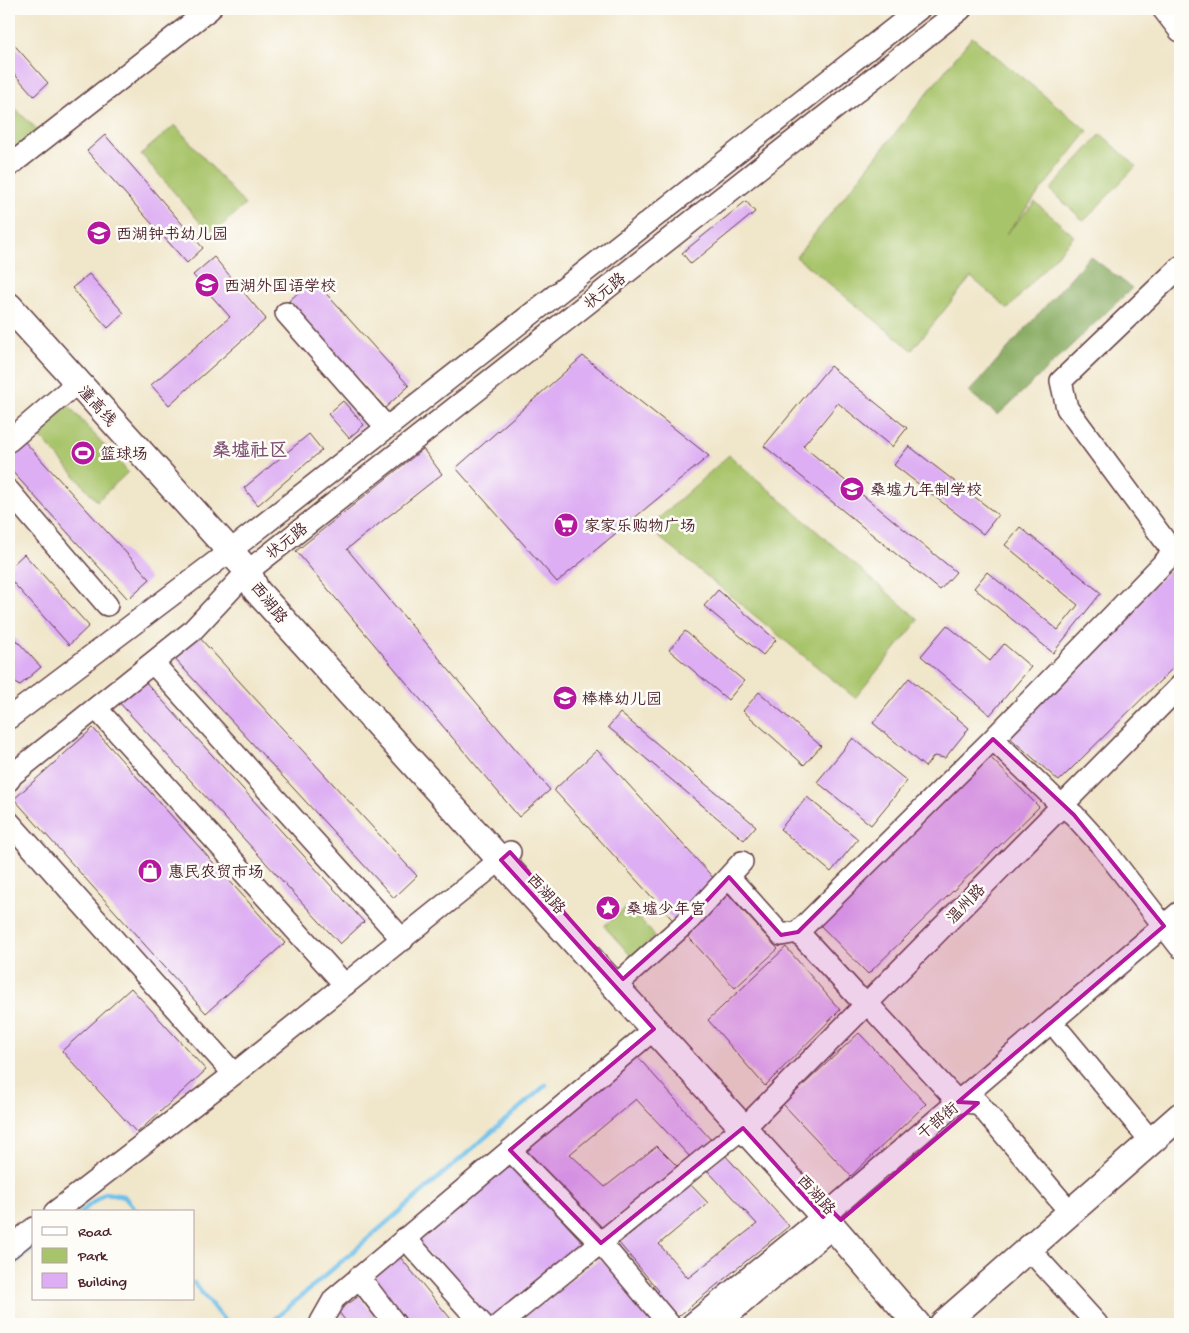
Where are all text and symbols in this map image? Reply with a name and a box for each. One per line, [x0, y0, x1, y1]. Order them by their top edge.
school or university icon: 西湖钟书幼儿园 [86, 220, 112, 246]
place label: 西湖钟书幼儿园 [116, 225, 228, 246]
street label: 状元路 [580, 269, 631, 315]
school or university icon: 西湖外国语学校 [194, 272, 220, 298]
place label: 西湖外国语学校 [224, 277, 336, 298]
street label: 潼高线 [72, 382, 120, 432]
sports icon: 篮球场 [70, 440, 96, 466]
district label: 桑墟社区 [212, 440, 288, 464]
place label: 篮球场 [100, 445, 148, 466]
school or university icon: 桑墟九年制学校 [839, 476, 865, 502]
place label: 桑墟九年制学校 [870, 481, 982, 502]
supermarket icon: 家家乐购物广场 [553, 512, 579, 538]
place label: 家家乐购物广场 [584, 517, 696, 538]
street label: 状元路 [262, 519, 313, 565]
street label: 西湖路 [245, 578, 291, 629]
school or university icon: 棒棒幼儿园 [552, 685, 578, 711]
place label: 棒棒幼儿园 [582, 690, 662, 711]
shop icon: 惠民农贸市场 [137, 858, 163, 884]
place label: 惠民农贸市场 [168, 863, 264, 884]
street label: 西湖路 [521, 870, 569, 920]
street label: 温州路 [943, 880, 991, 929]
place icon: 桑墟少年宫 [595, 895, 621, 921]
place label: 桑墟少年宫 [626, 900, 706, 921]
street label: 干部街 [914, 1099, 964, 1145]
street label: 西湖路 [791, 1171, 839, 1221]
legend [32, 1210, 195, 1300]
text: Road [78, 1224, 112, 1242]
text: Park [77, 1248, 108, 1266]
text: Building [77, 1274, 127, 1292]

